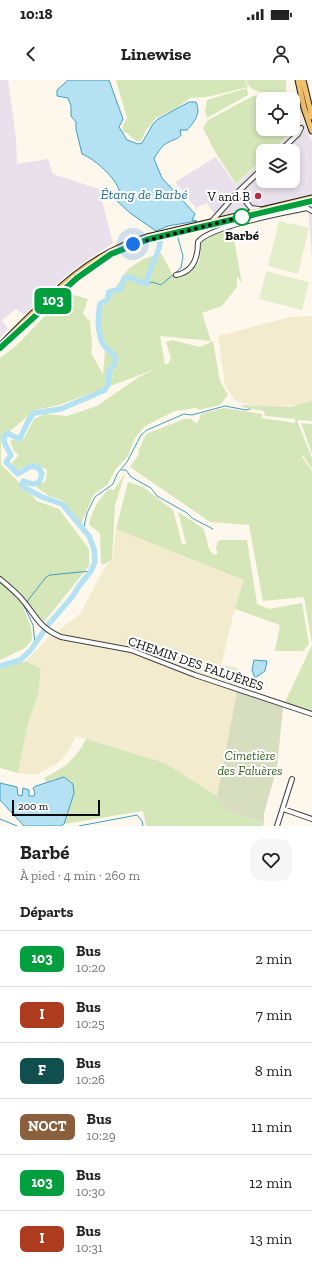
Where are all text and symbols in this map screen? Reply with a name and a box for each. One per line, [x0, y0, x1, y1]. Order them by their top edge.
text: 10:18 [20, 5, 53, 23]
icon: back [20, 43, 42, 65]
text: Linewise [121, 43, 191, 65]
icon: person [270, 43, 292, 65]
map controls [256, 92, 300, 188]
button: locate [256, 92, 300, 136]
button: layers [256, 144, 300, 188]
water label: Étang de Barbé [100, 186, 188, 203]
place label: V and B [206, 189, 250, 204]
marker: V and B [253, 191, 263, 201]
marker: Barbé [233, 208, 251, 226]
place label: Barbé [225, 228, 260, 243]
your location [123, 234, 143, 254]
line badge: 103 [30, 288, 76, 314]
text: 103 [42, 292, 64, 309]
street label: CHEMIN DES FALUÈRES [126, 633, 266, 694]
park label: Cimetière des Faluères [217, 748, 283, 778]
scale bar [12, 798, 100, 817]
text: 200 m [18, 800, 48, 813]
button: heart [250, 839, 292, 881]
text: Barbé [20, 841, 69, 864]
text: À pied · 4 min · 260 m [20, 868, 140, 883]
text: Départs [20, 903, 73, 921]
text: Bus [76, 942, 101, 960]
text: 103 [31, 950, 53, 967]
text: 2 min [255, 950, 292, 968]
text: 10:20 [76, 960, 106, 975]
text: Bus [76, 998, 101, 1016]
text: I [40, 1006, 44, 1023]
text: 7 min [256, 1006, 292, 1024]
text: 10:25 [76, 1016, 105, 1031]
text: Bus [76, 1054, 101, 1072]
text: F [38, 1062, 46, 1079]
text: 8 min [255, 1062, 292, 1080]
text: 10:26 [76, 1072, 105, 1087]
text: Bus [87, 1110, 112, 1128]
text: NOCT [28, 1118, 67, 1135]
text: 11 min [251, 1118, 292, 1136]
text: 10:29 [87, 1128, 116, 1143]
text: Bus [76, 1166, 101, 1184]
text: 103 [31, 1174, 53, 1191]
text: 12 min [249, 1174, 292, 1192]
text: 10:30 [76, 1184, 105, 1199]
text: Bus [76, 1222, 101, 1240]
text: I [40, 1230, 44, 1247]
text: 13 min [250, 1230, 292, 1248]
text: 10:31 [76, 1240, 103, 1255]

